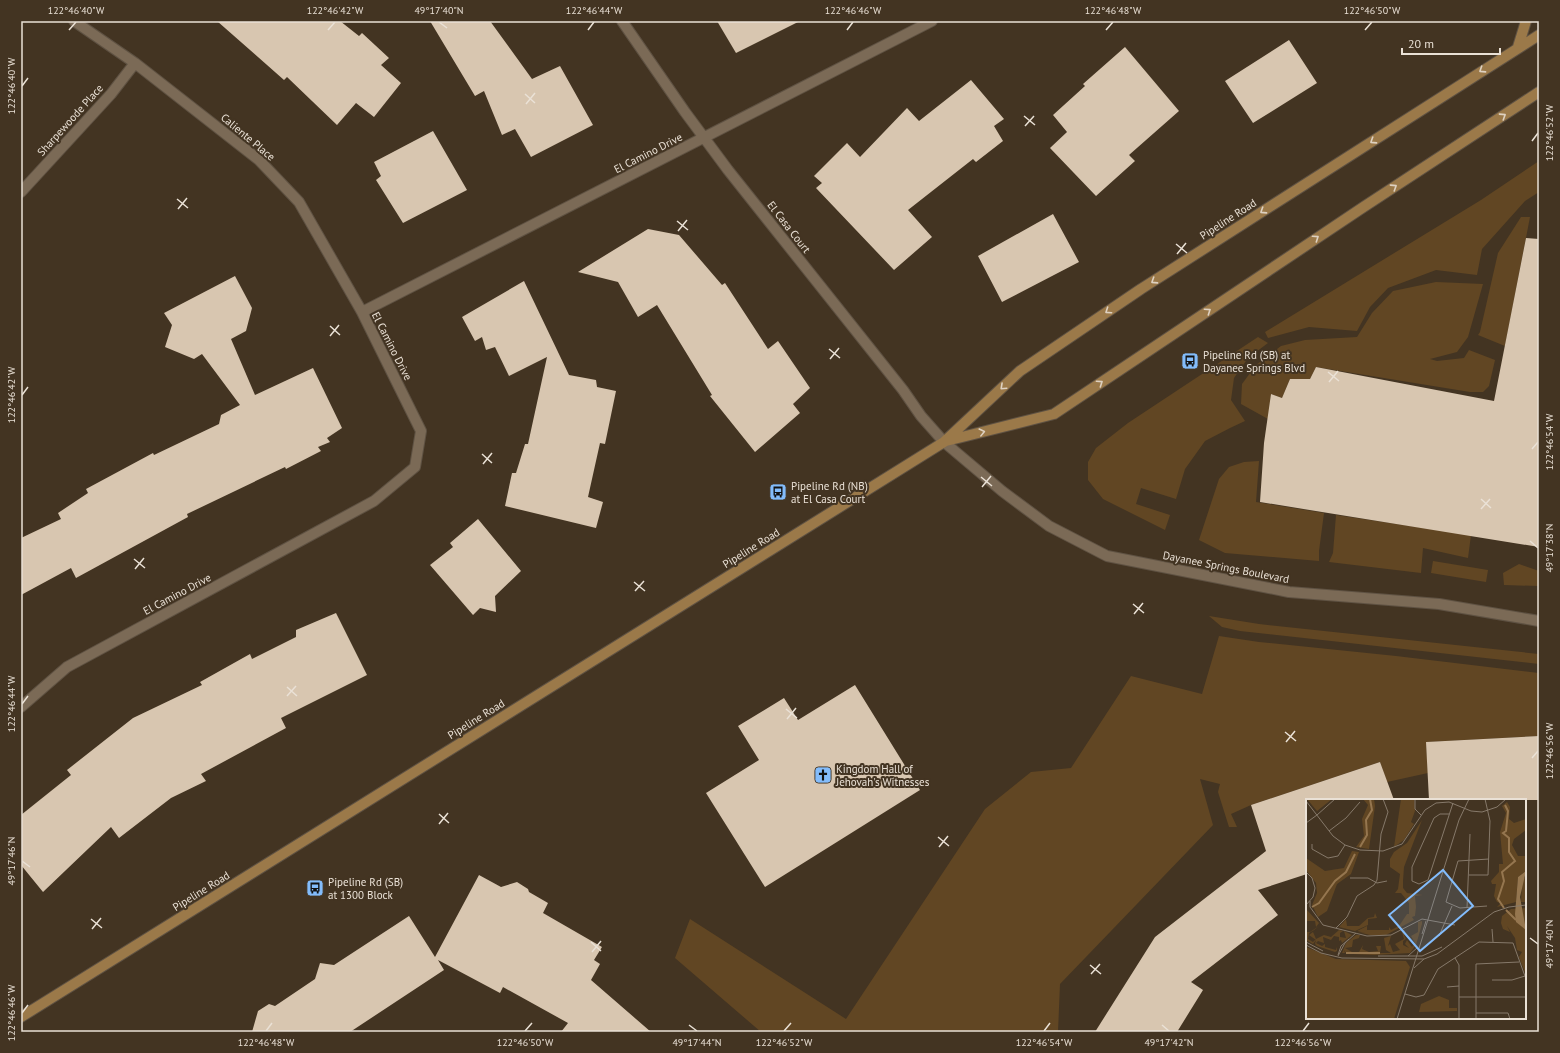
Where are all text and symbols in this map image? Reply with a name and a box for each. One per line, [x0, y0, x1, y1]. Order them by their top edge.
text: 122°46'40"W [48, 4, 105, 17]
text: 122°46'42"W [307, 4, 364, 17]
text: 49°17'40"N [414, 4, 464, 17]
text: 122°46'44"W [566, 4, 623, 17]
text: 122°46'46"W [825, 4, 882, 17]
text: 122°46'48"W [1085, 4, 1142, 17]
text: 122°46'50"W [1344, 4, 1401, 17]
scale bar [1402, 30, 1500, 56]
text: 20 m [1408, 36, 1434, 51]
text: 122°46'40"W [5, 57, 18, 114]
one-way arrow [1479, 66, 1486, 73]
street label: Sharpewoode Place [34, 81, 106, 159]
text: 122°46'52"W [1543, 104, 1556, 161]
street label: Caliente Place [218, 110, 278, 164]
one-way arrow [1499, 114, 1506, 121]
street label: El Camino Drive [611, 130, 685, 176]
one-way arrow [1370, 136, 1377, 143]
one-way arrow [1390, 184, 1397, 191]
street label: Pipeline Road [1197, 195, 1259, 242]
street label: El Casa Court [764, 198, 814, 256]
one-way arrow [1260, 206, 1267, 213]
one-way arrow [1312, 235, 1319, 243]
one-way arrow [1151, 276, 1158, 284]
one-way arrow [1106, 306, 1113, 313]
one-way arrow [1204, 308, 1211, 315]
street label: El Camino Drive [369, 309, 415, 383]
place label: Pipeline Rd (SB) at Dayanee Springs Blvd [1203, 348, 1305, 375]
bus stop icon: Pipeline Rd (SB) at Dayanee Springs Blvd [1180, 351, 1200, 371]
text: 122°46'42"W [5, 366, 18, 423]
one-way arrow [1096, 380, 1103, 388]
one-way arrow [1000, 382, 1008, 389]
text: 122°46'54"W [1543, 413, 1556, 470]
one-way arrow [978, 428, 985, 437]
place label: Pipeline Rd (NB) at El Casa Court [791, 479, 868, 506]
bus stop icon: Pipeline Rd (NB) at El Casa Court [768, 482, 788, 502]
text: 49°17'38"N [1543, 523, 1556, 573]
street label: Pipeline Road [720, 525, 782, 571]
street label: Dayanee Springs Boulevard [1162, 548, 1290, 586]
street label: El Camino Drive [141, 570, 214, 618]
text: 122°46'44"W [5, 675, 18, 732]
street label: Pipeline Road [445, 696, 507, 742]
text: 122°46'56"W [1543, 722, 1556, 779]
place label: Kingdom Hall of Jehovah's Witnesses [835, 762, 930, 789]
church icon: Kingdom Hall of Jehovah's Witnesses [813, 765, 833, 785]
inset map [1306, 799, 1526, 1019]
text: 49°17'46"N [5, 836, 18, 886]
street label: Pipeline Road [170, 868, 232, 914]
place label: Pipeline Rd (SB) at 1300 Block [328, 875, 403, 902]
bus stop icon: Pipeline Rd (SB) at 1300 Block [305, 878, 325, 898]
text: 49°17'40"N [1543, 919, 1556, 969]
text: 122°46'46"W [5, 984, 18, 1041]
text: 122°46'48"W [238, 1036, 295, 1049]
text: 122°46'50"W [497, 1036, 554, 1049]
text: 49°17'44"N [672, 1036, 722, 1049]
text: 122°46'52"W [756, 1036, 813, 1049]
text: 122°46'54"W [1016, 1036, 1073, 1049]
text: 49°17'42"N [1144, 1036, 1194, 1049]
text: 122°46'56"W [1275, 1036, 1332, 1049]

